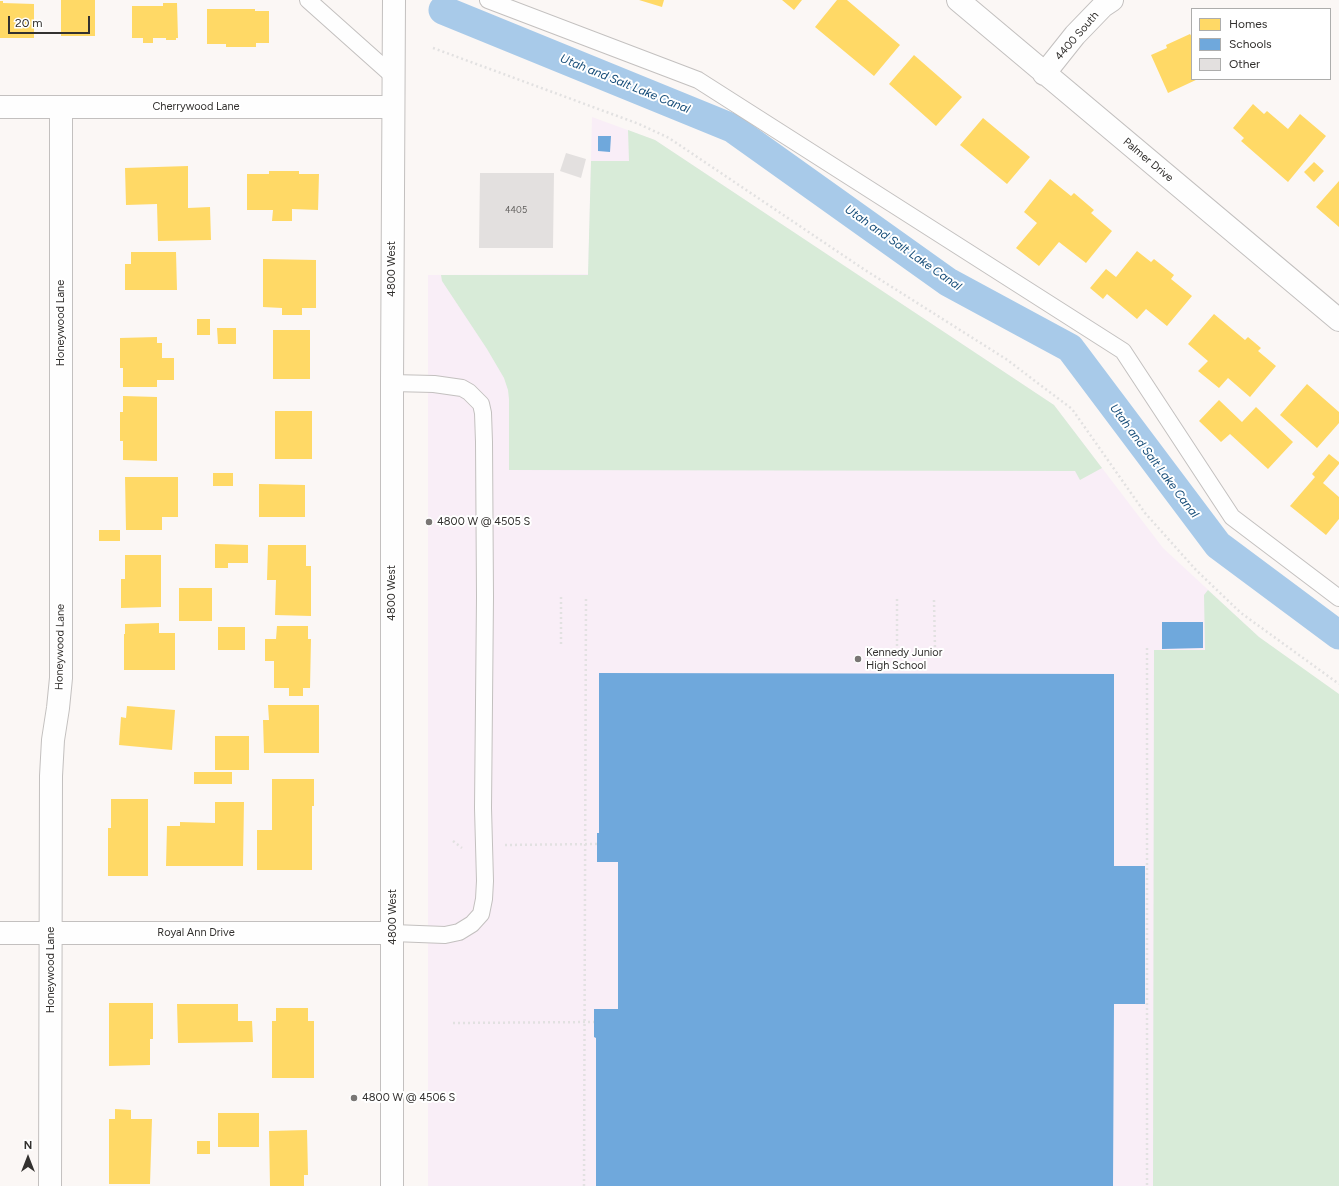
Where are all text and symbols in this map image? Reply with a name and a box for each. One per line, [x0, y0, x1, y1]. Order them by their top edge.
scale bar [10, 8, 92, 34]
legend [1191, 8, 1331, 80]
street label: 4400 South [1052, 9, 1102, 63]
text: 20 m [15, 16, 43, 30]
text: Homes [1229, 17, 1267, 31]
text: Schools [1229, 37, 1272, 51]
water label: Utah and Salt Lake Canal [558, 51, 692, 117]
text: Other [1229, 57, 1260, 71]
street label: Cherrywood Lane [152, 100, 240, 114]
street label: Palmer Drive [1120, 135, 1176, 185]
water label: Utah and Salt Lake Canal [842, 202, 964, 294]
house number: 4405 [505, 205, 527, 215]
street label: 4800 West [385, 241, 399, 297]
street label: Honeywood Lane [54, 280, 68, 366]
water label: Utah and Salt Lake Canal [1106, 401, 1202, 521]
place label: 4800 W @ 4505 S [437, 515, 530, 529]
marker: 4800 W @ 4505 S [424, 517, 434, 527]
street label: 4800 West [385, 565, 399, 621]
street label: Honeywood Lane [53, 604, 67, 690]
place label: Kennedy Junior High School [866, 646, 942, 672]
marker: Kennedy Junior High School [853, 654, 863, 664]
street label: 4800 West [386, 889, 400, 945]
street label: Royal Ann Drive [157, 926, 235, 940]
street label: Honeywood Lane [44, 927, 58, 1013]
place label: 4800 W @ 4506 S [362, 1091, 455, 1105]
marker: 4800 W @ 4506 S [349, 1093, 359, 1103]
north arrow [8, 1138, 48, 1178]
text: N [24, 1139, 32, 1152]

